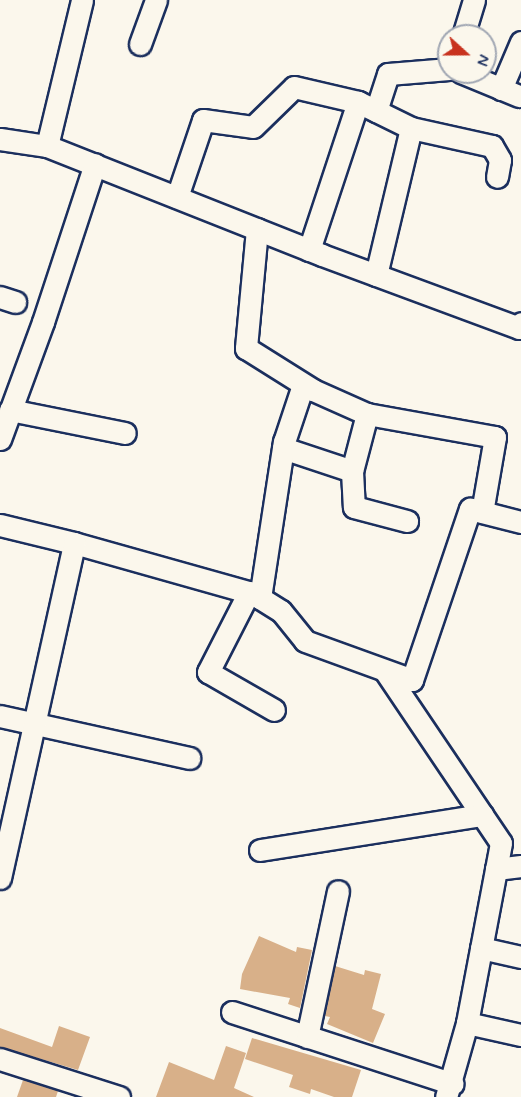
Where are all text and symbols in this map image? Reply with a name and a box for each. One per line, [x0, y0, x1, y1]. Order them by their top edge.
north arrow [437, 24, 497, 84]
text: N [471, 51, 494, 69]

